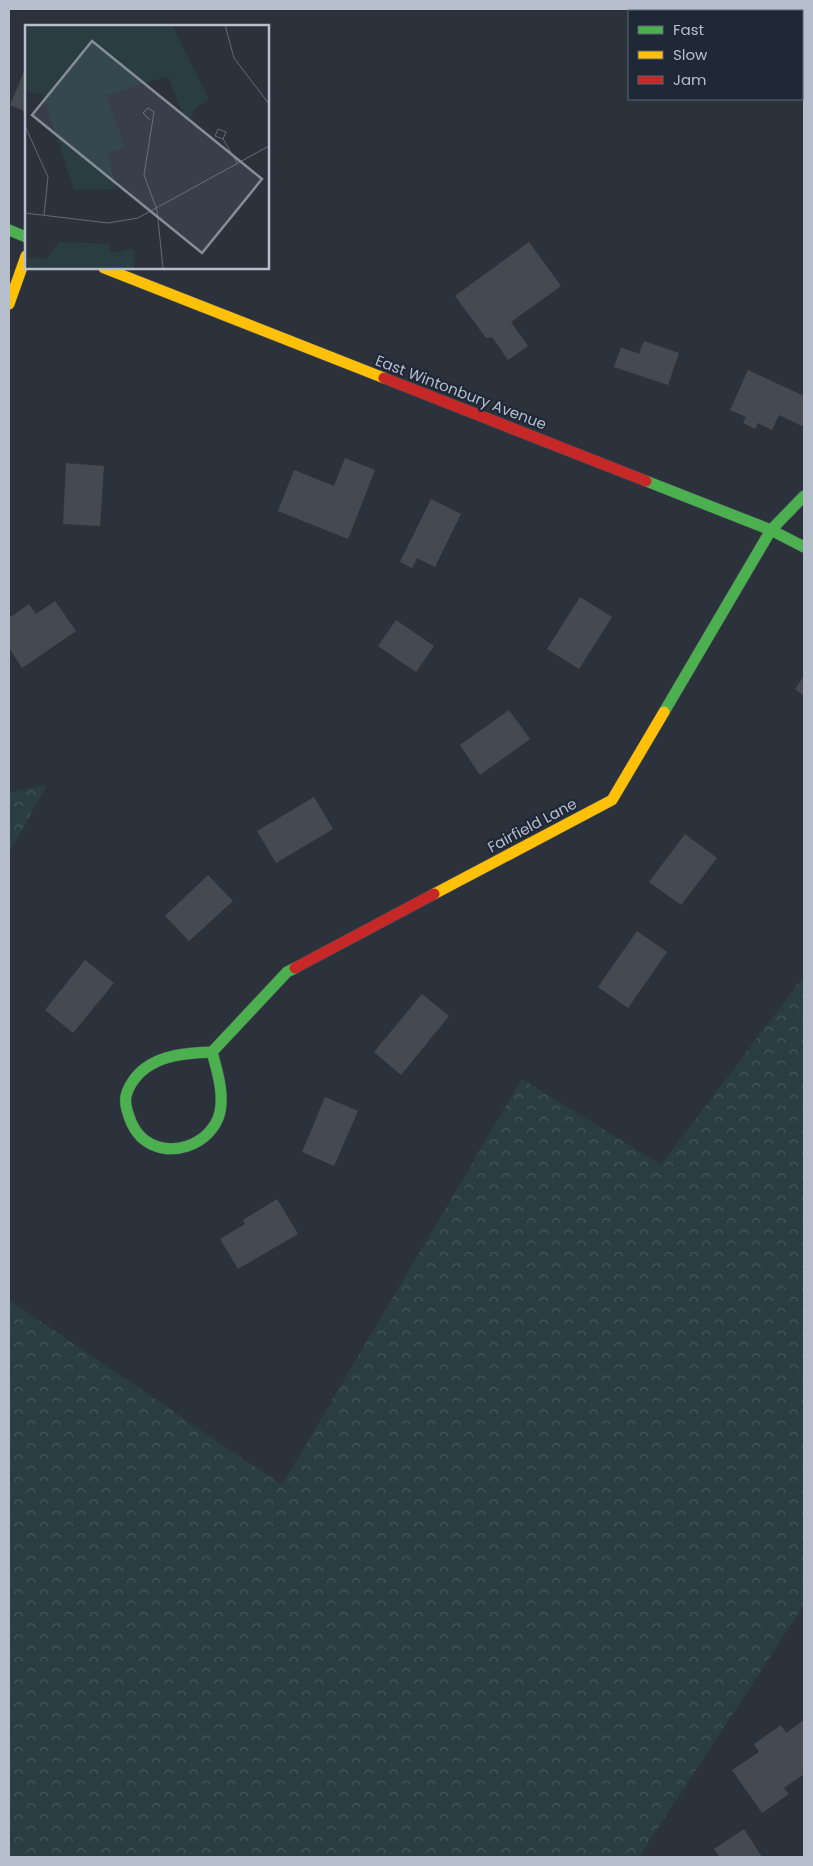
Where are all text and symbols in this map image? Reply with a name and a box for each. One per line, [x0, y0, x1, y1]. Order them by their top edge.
legend [628, 10, 803, 100]
text: Fast [673, 19, 704, 40]
inset map [25, 25, 269, 269]
text: Slow [673, 44, 708, 65]
text: Jam [673, 69, 707, 90]
street label: East Wintonbury Avenue [372, 350, 550, 434]
street label: Fairfield Lane [484, 793, 580, 857]

